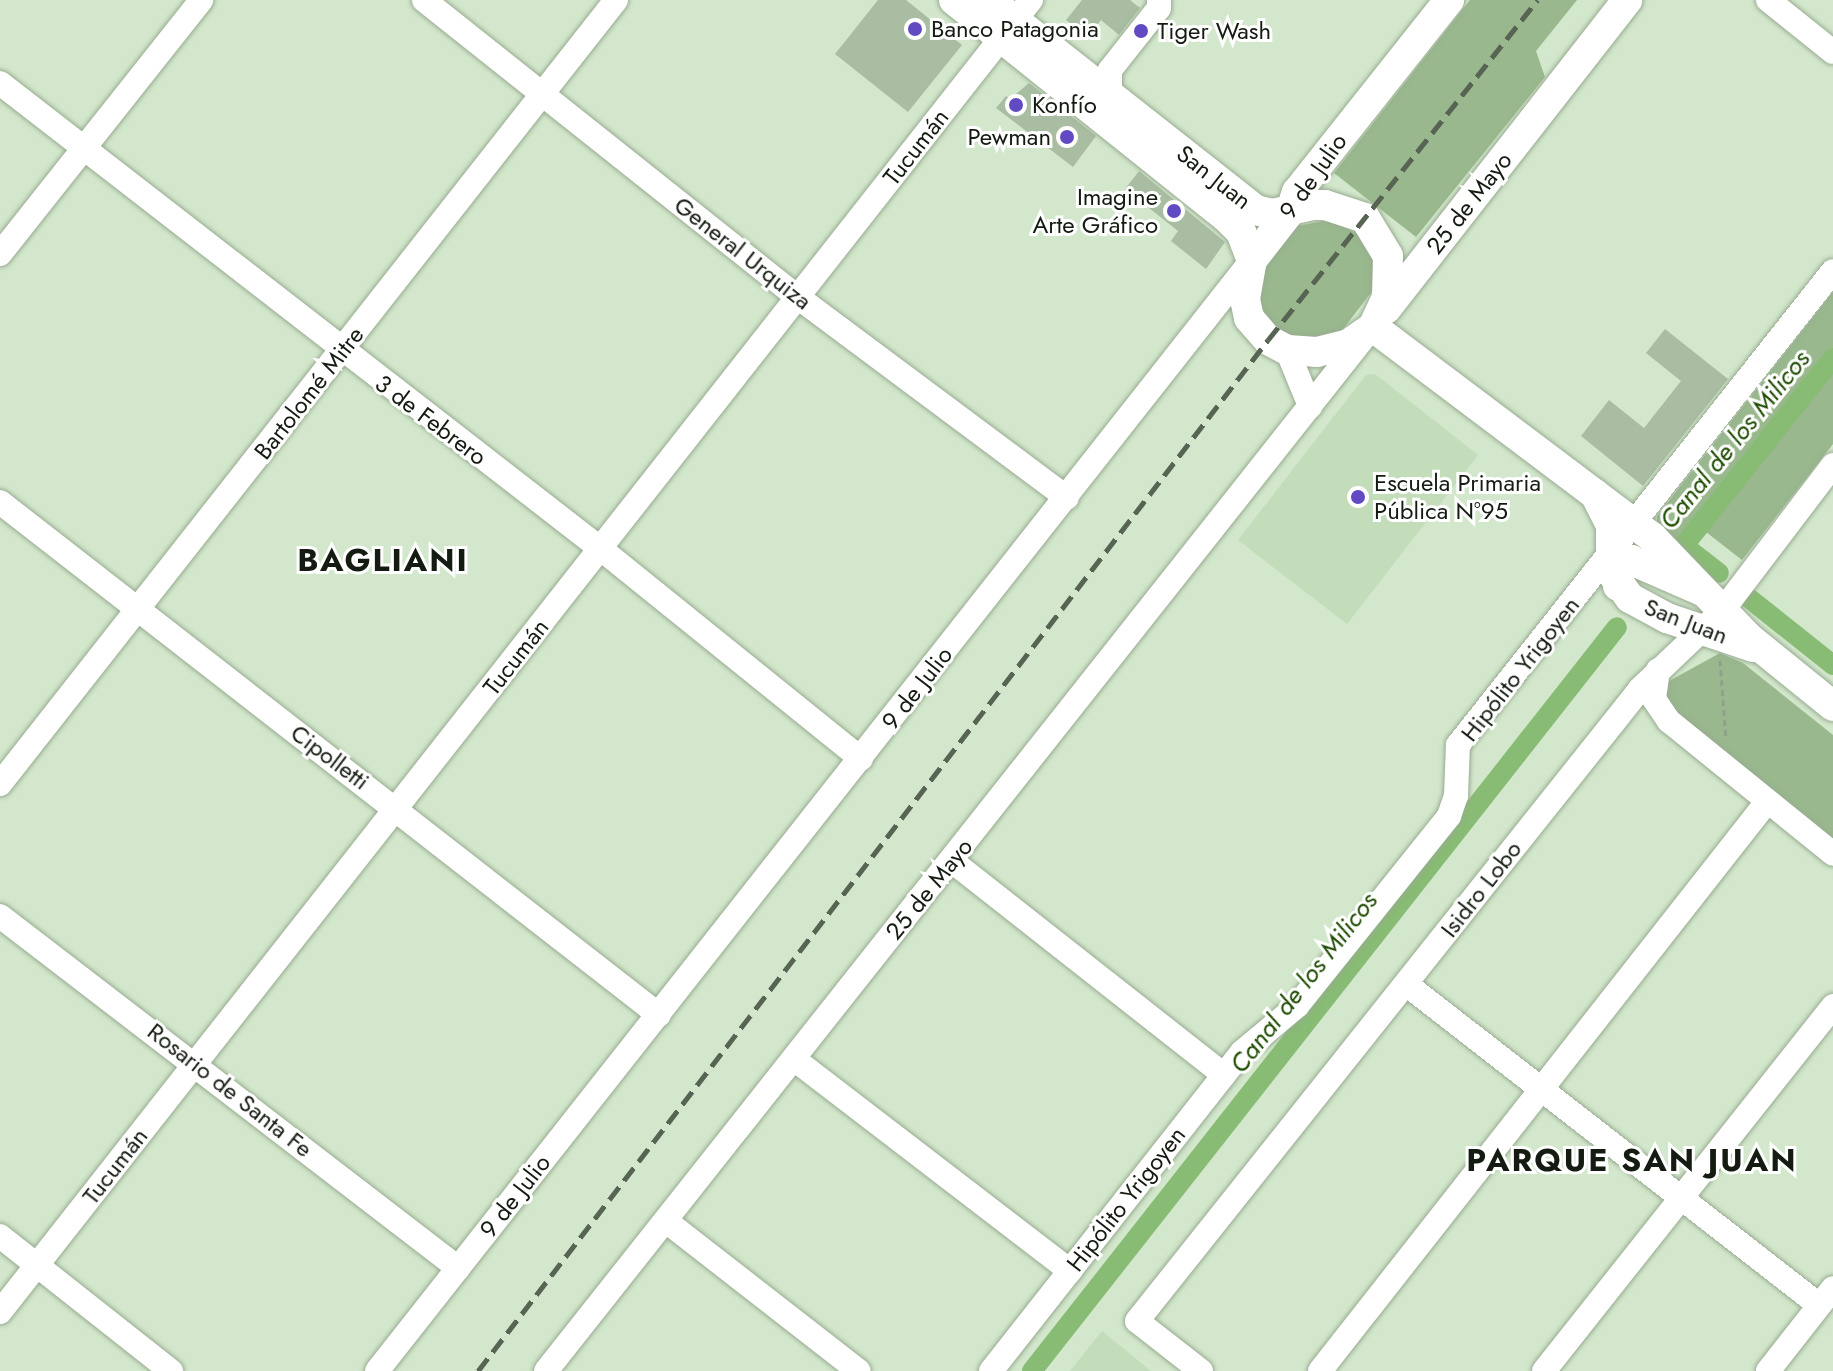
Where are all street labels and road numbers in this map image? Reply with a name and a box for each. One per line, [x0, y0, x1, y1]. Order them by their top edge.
street label: Tucumán [877, 103, 955, 191]
street label: 9 de Julio [1273, 128, 1353, 224]
street label: San Juan [1171, 139, 1257, 215]
street label: 25 de Mayo [1420, 146, 1518, 260]
street label: General Urquiza [669, 190, 817, 316]
street label: Bartolomé Mitre [248, 321, 370, 465]
street label: 3 de Febrero [370, 369, 492, 471]
street label: Hipólito Yrigoyen [1455, 591, 1585, 747]
street label: San Juan [1640, 592, 1732, 650]
street label: Tucumán [477, 613, 555, 701]
street label: 9 de Julio [876, 641, 958, 735]
street label: Cipolletti [285, 718, 375, 796]
street label: 25 de Mayo [879, 833, 979, 945]
street label: Isidro Lobo [1434, 835, 1528, 943]
street label: Rosario de Santa Fe [142, 1017, 318, 1163]
street label: Hipólito Yrigoyen [1061, 1121, 1191, 1277]
street label: Tucumán [76, 1122, 154, 1210]
street label: 9 de Julio [474, 1149, 556, 1243]

